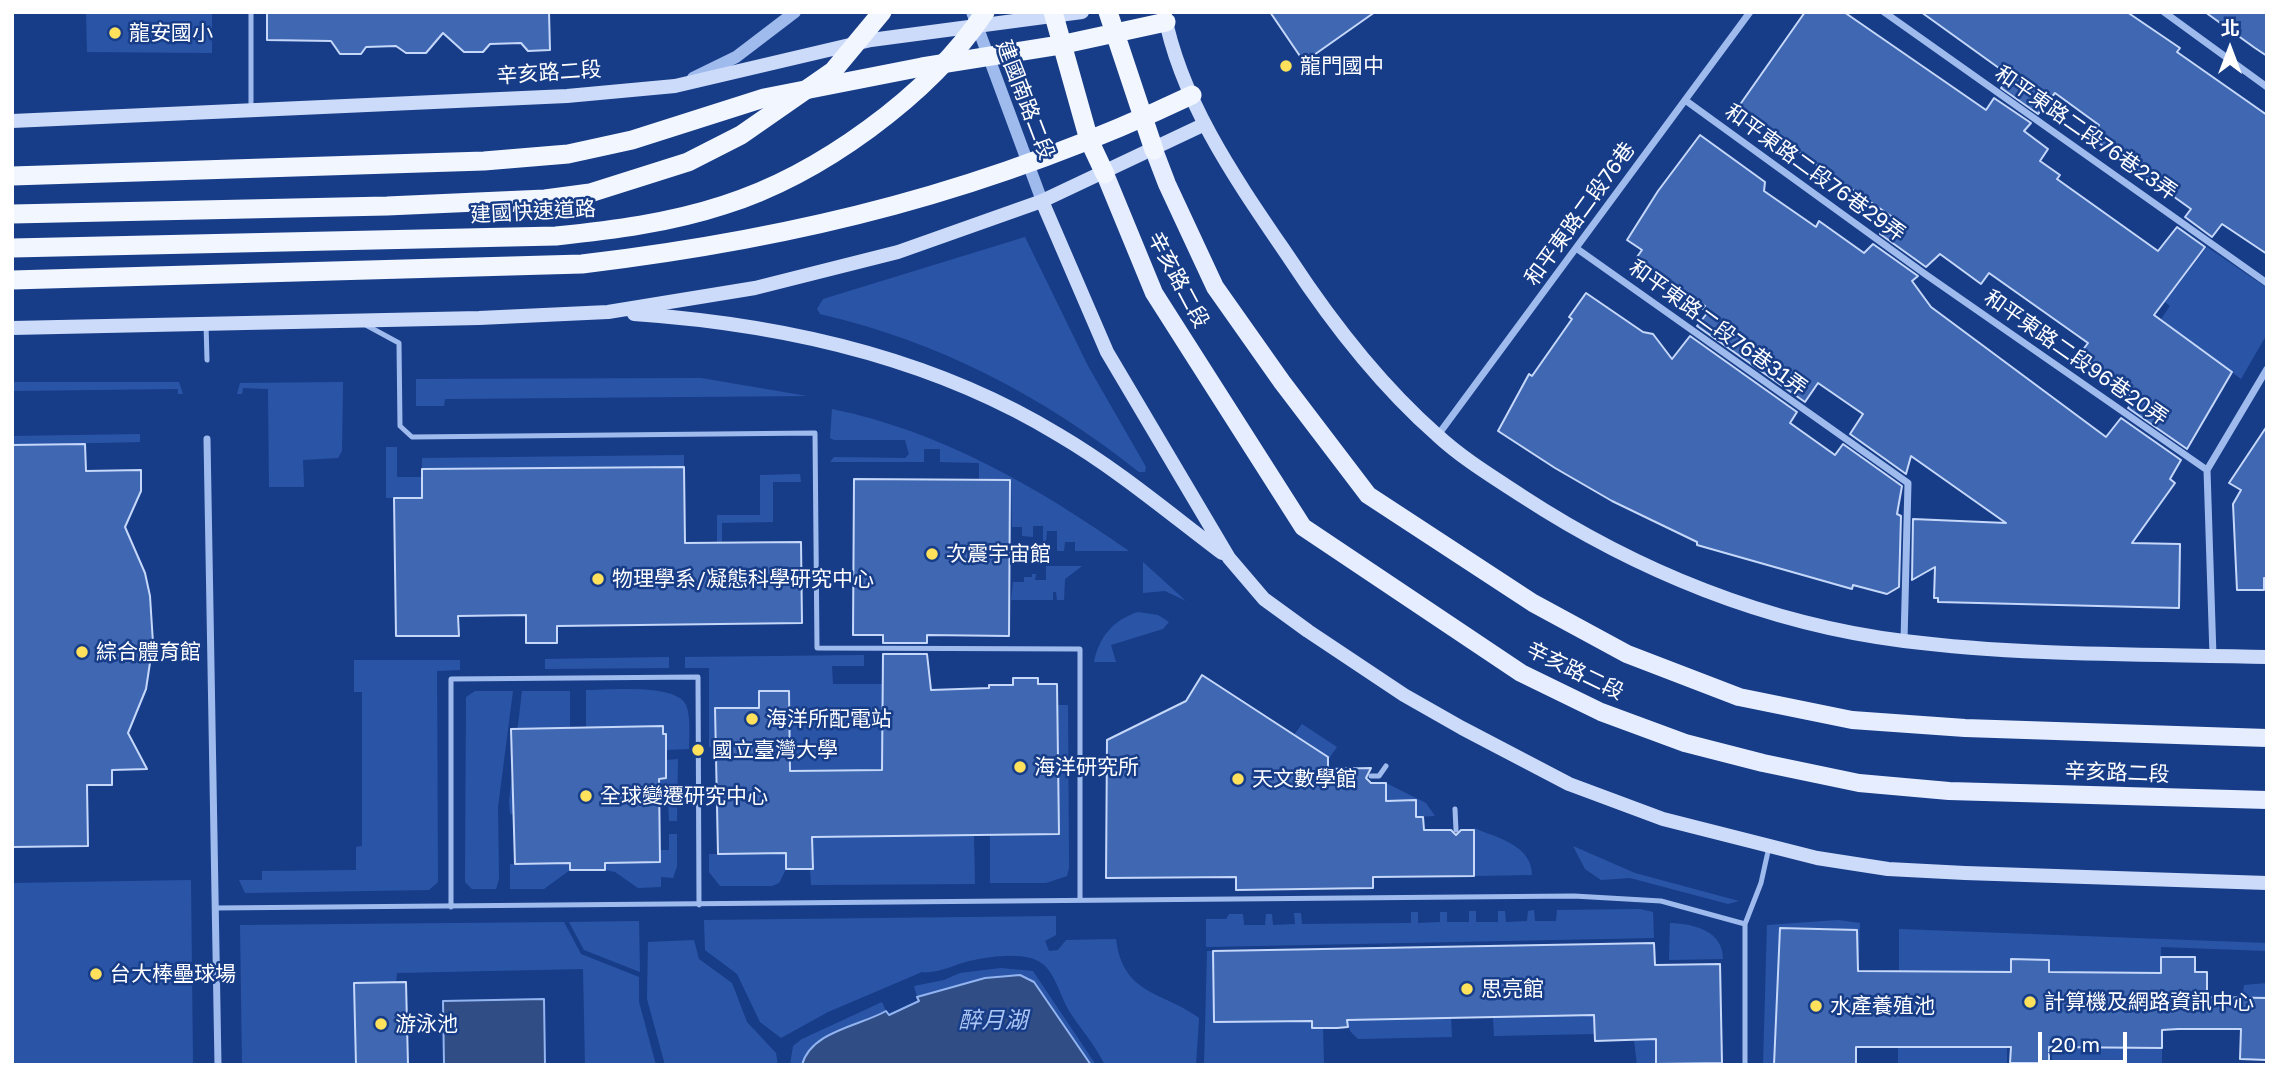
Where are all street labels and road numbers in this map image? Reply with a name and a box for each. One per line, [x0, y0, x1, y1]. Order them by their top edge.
street label: 建國南路二段 [991, 37, 1059, 163]
street label: 辛亥路二段 [496, 57, 602, 89]
street label: 和平東路二段76巷23弄 [1990, 61, 2182, 205]
street label: 和平東路二段76巷29弄 [1720, 99, 1910, 247]
street label: 和平東路二段76巷 [1520, 137, 1640, 291]
street label: 建國快速道路 [469, 196, 597, 228]
street label: 辛亥路二段 [1142, 228, 1214, 332]
street label: 和平東路二段76巷31弄 [1624, 255, 1812, 401]
street label: 和平東路二段96巷20弄 [1979, 285, 2173, 431]
street label: 辛亥路二段 [1522, 637, 1628, 705]
street label: 辛亥路二段 [2064, 759, 2170, 787]

